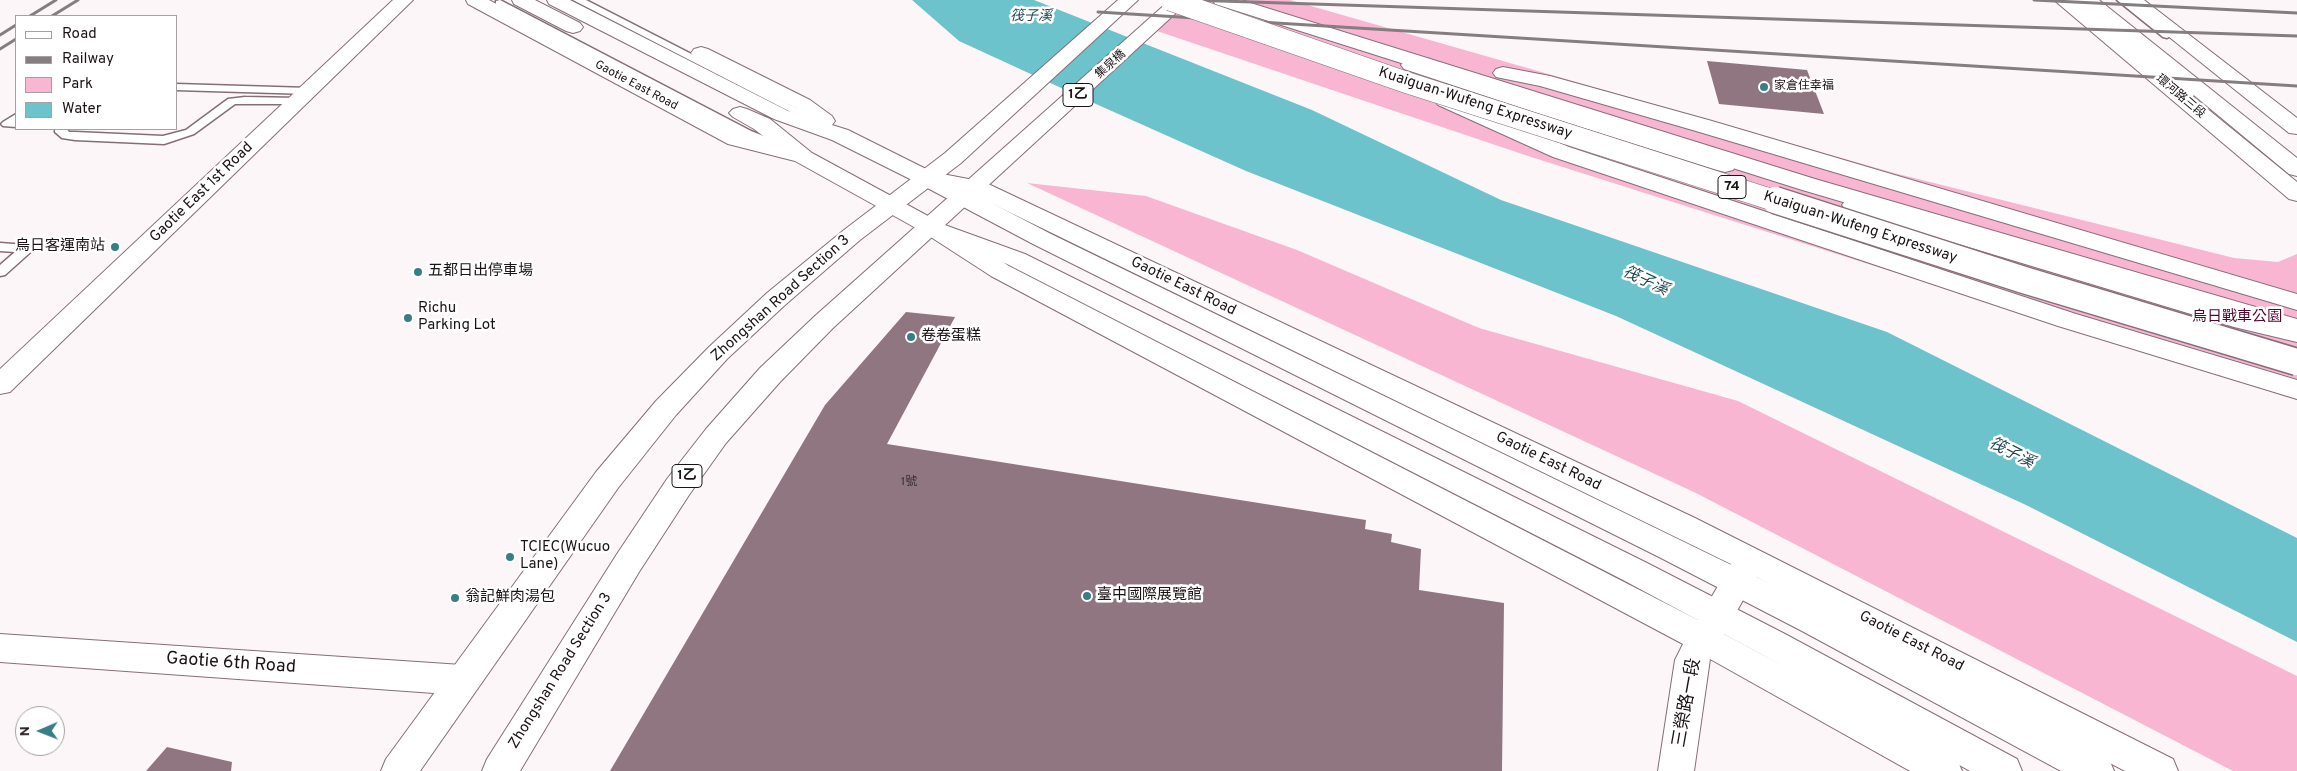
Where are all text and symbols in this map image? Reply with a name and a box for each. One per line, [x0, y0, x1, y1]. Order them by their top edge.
water label: 筏子溪 [1010, 9, 1052, 25]
legend [15, 15, 178, 130]
text: Road [62, 25, 97, 44]
street label: 集泉橋 [1093, 48, 1129, 82]
text: Railway [62, 50, 114, 69]
street label: Gaotie East Road [592, 58, 680, 114]
street label: Kuaiguan-Wufeng Expressway [1376, 64, 1574, 144]
street label: 環河路三段 [2152, 72, 2208, 122]
text: Park [62, 75, 93, 94]
place label: 家倉住幸福 [1774, 80, 1834, 94]
marker: 家倉住幸福 [1758, 81, 1770, 93]
road number: 1乙 [1063, 84, 1093, 106]
text: Water [62, 100, 101, 119]
street label: Gaotie East 1st Road [147, 139, 257, 247]
road number: 74 [1718, 176, 1746, 198]
street label: Kuaiguan-Wufeng Expressway [1761, 188, 1959, 268]
street label: Zhongshan Road Section 3 [708, 232, 854, 366]
place label: 烏日客運南站 [15, 238, 105, 256]
marker: 烏日客運南站 [109, 241, 121, 253]
street label: Gaotie East Road [1127, 254, 1239, 320]
place label: 五都日出停車場 [428, 263, 533, 281]
water label: 筏子溪 [1619, 263, 1671, 301]
marker: 五都日出停車場 [412, 266, 424, 278]
place label: Richu Parking Lot [418, 300, 496, 335]
park label: 烏日戰車公園 [2192, 309, 2282, 327]
marker: Richu Parking Lot [402, 312, 414, 324]
place label: 卷卷蛋糕 [921, 328, 981, 346]
marker: 卷卷蛋糕 [905, 331, 917, 343]
street label: Gaotie East Road [1492, 429, 1604, 495]
water label: 筏子溪 [1985, 435, 2037, 473]
road number: 1乙 [672, 464, 702, 488]
house number: 1號 [901, 476, 917, 490]
place label: TCIEC(Wucuo Lane) [520, 539, 610, 574]
marker: TCIEC(Wucuo Lane) [504, 551, 516, 563]
place label: 臺中國際展覽館 [1097, 587, 1202, 605]
place label: 翁記鮮肉湯包 [465, 589, 555, 607]
street label: Zhongshan Road Section 3 [506, 590, 616, 752]
marker: 臺中國際展覽館 [1081, 590, 1093, 602]
marker: 翁記鮮肉湯包 [449, 592, 461, 604]
street label: Gaotie East Road [1856, 608, 1966, 676]
street label: Gaotie 6th Road [165, 649, 297, 679]
street label: 三榮路一段 [1670, 657, 1706, 749]
north arrow [15, 706, 65, 756]
text: N [17, 726, 34, 736]

